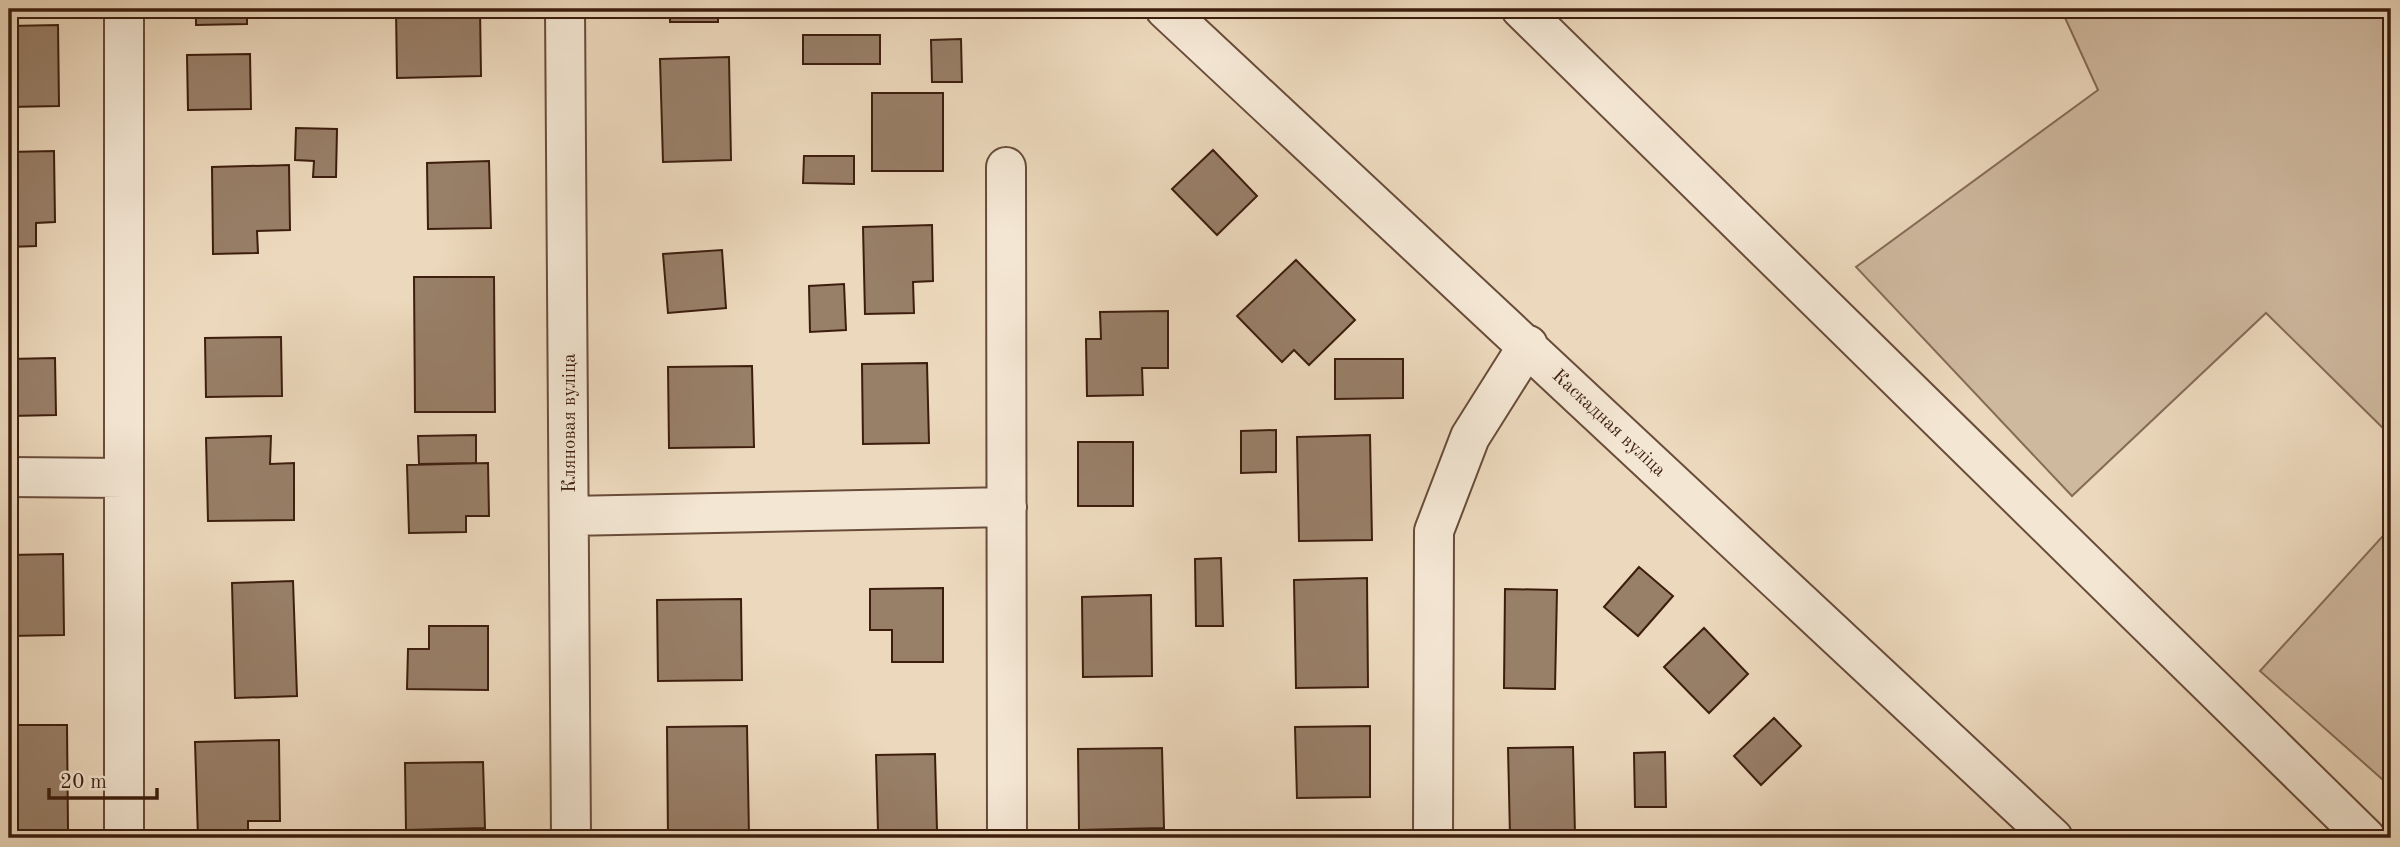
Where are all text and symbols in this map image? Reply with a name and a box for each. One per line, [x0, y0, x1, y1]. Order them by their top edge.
street label: Кляновая вуліца [561, 353, 580, 493]
street label: Каскадная вуліца [1548, 367, 1669, 481]
scale bar [49, 756, 158, 800]
text: 20 m [60, 772, 107, 793]

